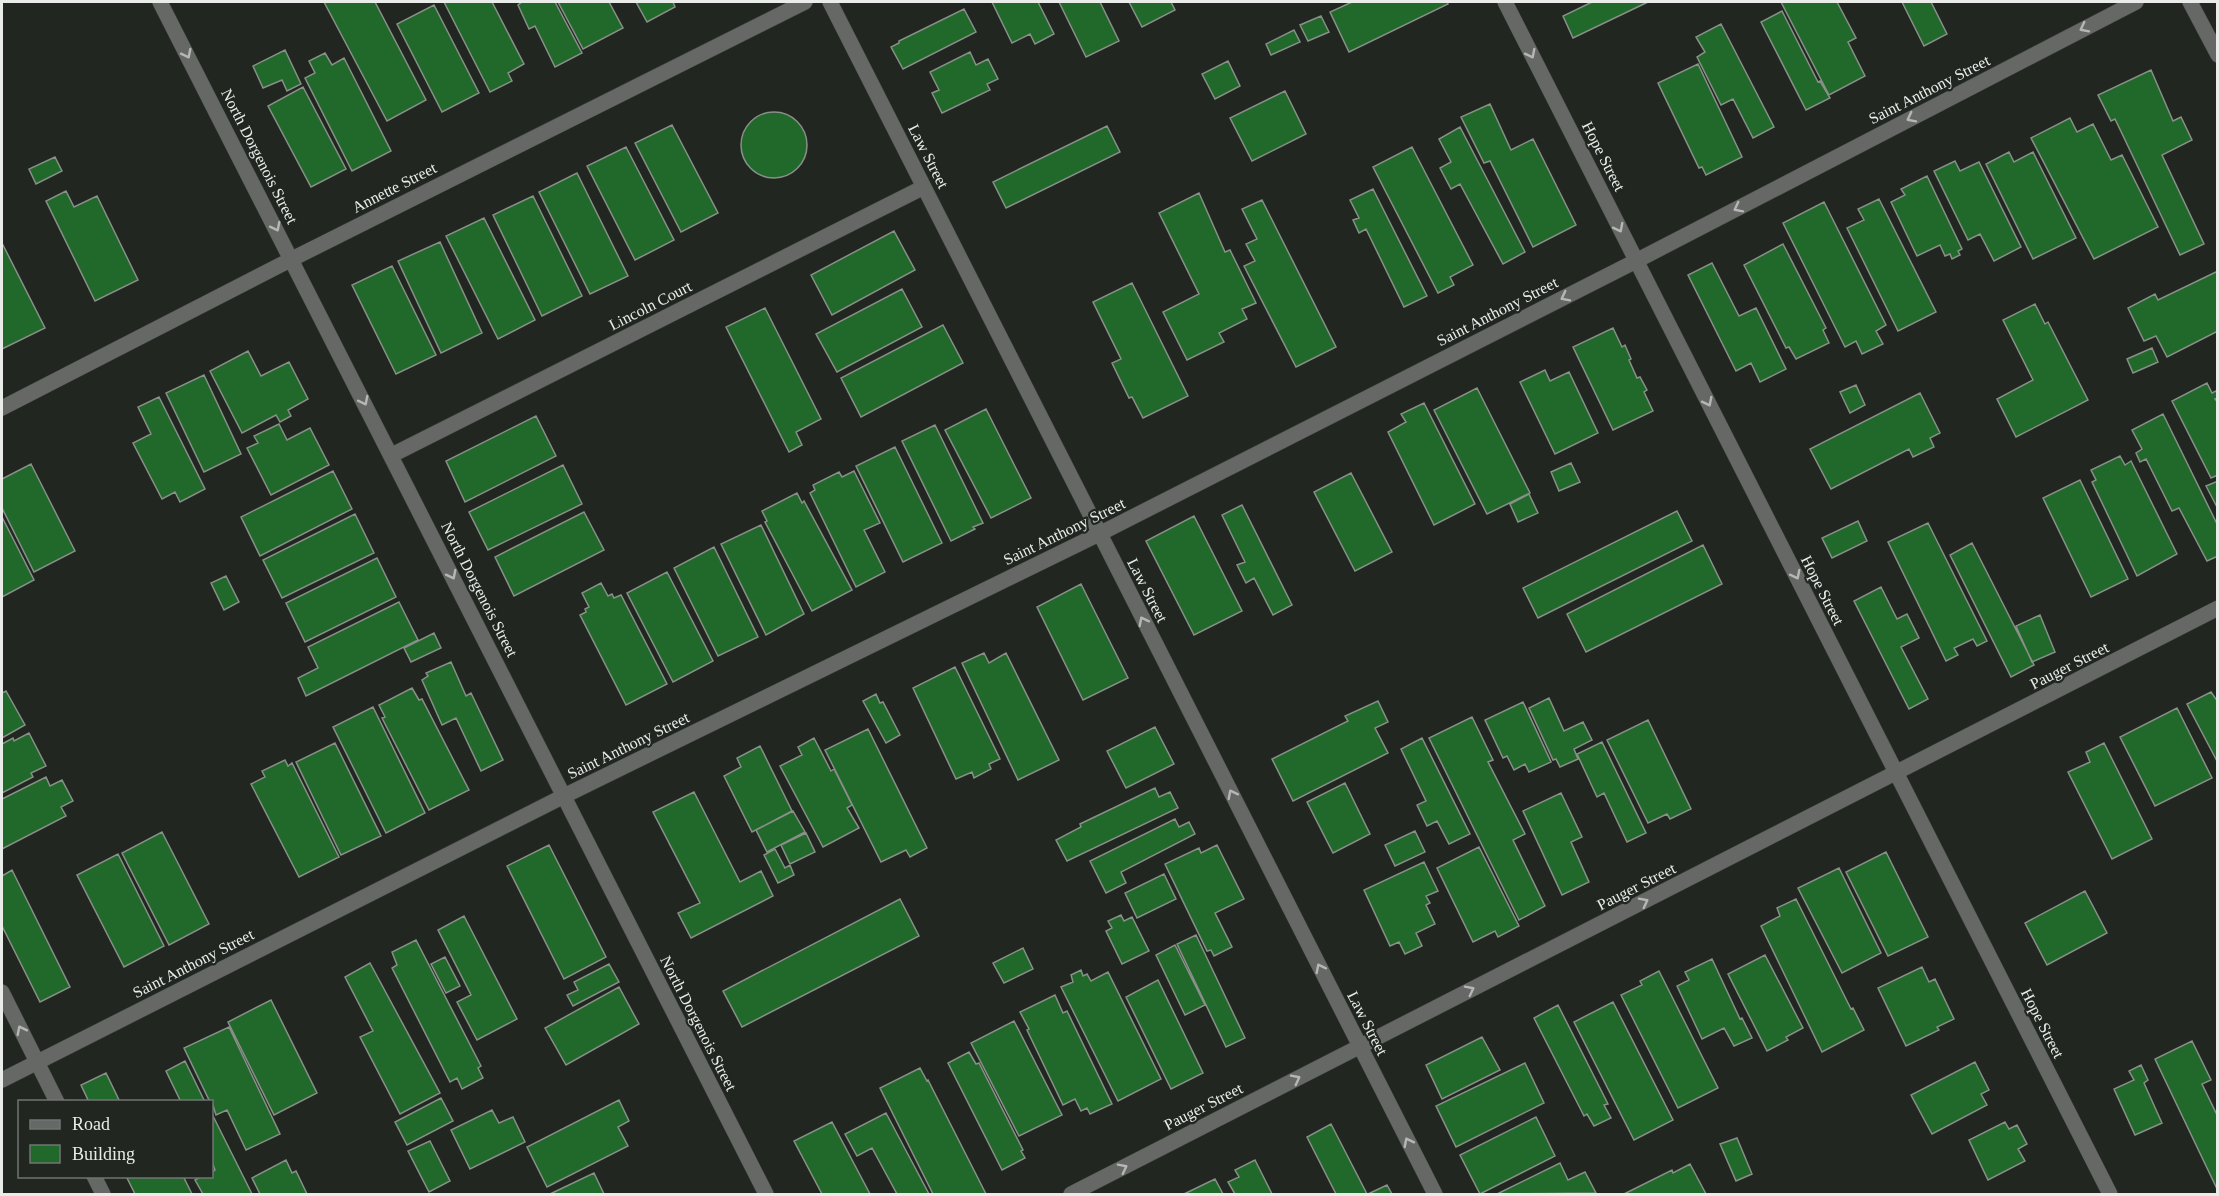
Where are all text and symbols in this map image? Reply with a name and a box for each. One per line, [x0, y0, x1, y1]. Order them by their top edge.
one-way arrow [2079, 21, 2090, 33]
one-way arrow [180, 47, 191, 58]
one-way arrow [1524, 47, 1535, 58]
street label: Saint Anthony Street [1866, 51, 1993, 128]
street label: North Dorgenois Street [217, 86, 301, 227]
one-way arrow [1907, 111, 1917, 122]
street label: Hope Street [1578, 119, 1629, 195]
street label: Law Street [905, 121, 952, 192]
street label: Annette Street [349, 159, 440, 216]
one-way arrow [1734, 201, 1744, 212]
one-way arrow [269, 221, 280, 231]
one-way arrow [1612, 221, 1624, 232]
street label: Saint Anthony Street [1434, 273, 1561, 350]
street label: Lincoln Court [606, 277, 695, 333]
one-way arrow [1560, 290, 1571, 302]
one-way arrow [357, 395, 368, 405]
one-way arrow [1700, 395, 1712, 406]
street label: Saint Anthony Street [1001, 494, 1129, 569]
street label: North Dorgenois Street [437, 519, 521, 660]
street label: Hope Street [1797, 553, 1848, 629]
street label: Law Street [1124, 555, 1171, 626]
one-way arrow [445, 568, 457, 579]
one-way arrow [1789, 569, 1800, 580]
one-way arrow [1139, 616, 1151, 627]
street label: Pauger Street [2027, 638, 2112, 693]
street label: Saint Anthony Street [565, 708, 693, 783]
one-way arrow [1227, 790, 1239, 801]
street label: Pauger Street [1594, 859, 1679, 914]
one-way arrow [1637, 898, 1648, 909]
street label: Saint Anthony Street [130, 925, 257, 1002]
street label: North Dorgenois Street [656, 953, 740, 1094]
one-way arrow [1316, 964, 1327, 975]
one-way arrow [1463, 986, 1474, 997]
street label: Hope Street [2017, 986, 2068, 1062]
street label: Law Street [1344, 988, 1391, 1059]
one-way arrow [17, 1026, 28, 1037]
one-way arrow [1290, 1074, 1301, 1086]
street label: Pauger Street [1161, 1079, 1246, 1134]
legend [18, 1100, 213, 1178]
text: Road [72, 1114, 110, 1134]
one-way arrow [1404, 1138, 1415, 1149]
text: Building [72, 1144, 135, 1164]
one-way arrow [1116, 1164, 1127, 1175]

